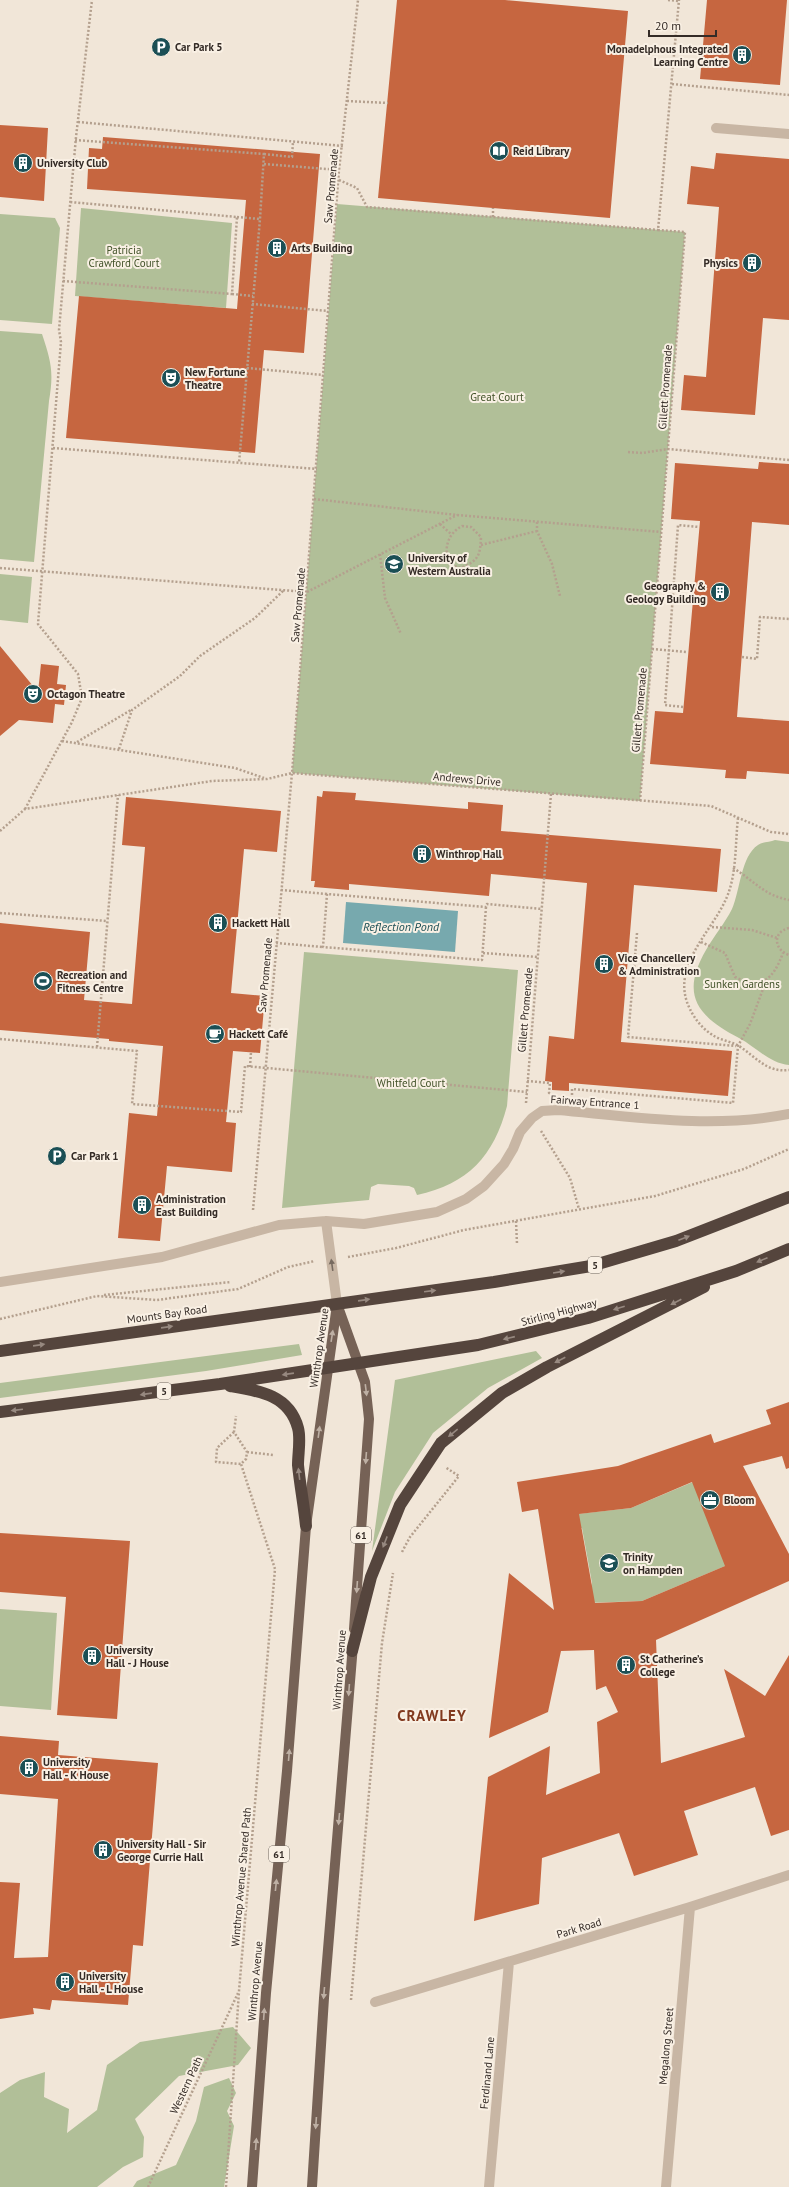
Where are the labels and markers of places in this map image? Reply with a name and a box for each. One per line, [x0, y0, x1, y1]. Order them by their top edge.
parking icon: Car Park 5 [150, 36, 172, 58]
place label: Car Park 5 [175, 40, 223, 54]
place label: Monadelphous Integrated Learning Centre [607, 42, 728, 69]
building icon: Monadelphous Integrated Learning Centre [731, 44, 753, 66]
library icon: Reid Library [488, 140, 510, 162]
place label: Reid Library [513, 144, 570, 158]
building icon: University Club [12, 152, 34, 174]
place label: University Club [37, 156, 107, 170]
building icon: Arts Building [266, 237, 288, 259]
place label: Arts Building [291, 241, 353, 255]
building icon: Physics [741, 252, 763, 274]
place label: Physics [703, 256, 738, 270]
place label: New Fortune Theatre [185, 365, 246, 392]
theatre icon: New Fortune Theatre [160, 367, 182, 389]
place label: University of Western Australia [408, 551, 491, 578]
school or university icon: University of Western Australia [383, 553, 405, 575]
place label: Geography & Geology Building [626, 579, 706, 606]
building icon: Geography & Geology Building [709, 581, 731, 603]
theatre icon: Octagon Theatre [22, 683, 44, 705]
place label: Octagon Theatre [47, 687, 126, 701]
building icon: Winthrop Hall [411, 843, 433, 865]
place label: Winthrop Hall [436, 847, 503, 861]
building icon: Hackett Hall [207, 912, 229, 934]
place label: Hackett Hall [232, 916, 290, 930]
place label: Vice Chancellery & Administration [617, 951, 699, 978]
building icon: Vice Chancellery & Administration [593, 953, 615, 975]
place label: Recreation and Fitness Centre [57, 968, 127, 995]
sports icon: Recreation and Fitness Centre [32, 970, 54, 992]
cafe icon: Hackett Café [204, 1023, 226, 1045]
place label: Hackett Café [229, 1027, 288, 1041]
parking icon: Car Park 1 [46, 1145, 68, 1167]
place label: Car Park 1 [71, 1149, 119, 1163]
place label: Administration East Building [156, 1192, 226, 1219]
building icon: Administration East Building [131, 1194, 153, 1216]
office icon: Bloom [699, 1489, 721, 1511]
place label: Bloom [724, 1493, 755, 1507]
place label: Trinity on Hampden [623, 1550, 683, 1577]
school or university icon: Trinity on Hampden [598, 1552, 620, 1574]
place label: University Hall - J House [106, 1643, 169, 1670]
building icon: University Hall - J House [81, 1645, 103, 1667]
place label: St Catherine’s College [640, 1652, 704, 1679]
building icon: St Catherine’s College [615, 1654, 637, 1676]
place label: University Hall - K House [43, 1755, 109, 1782]
building icon: University Hall - K House [18, 1757, 40, 1779]
place label: University Hall - Sir George Currie Hall [117, 1837, 206, 1864]
building icon: University Hall - Sir George Currie Hall [92, 1839, 114, 1861]
place label: University Hall - L House [79, 1969, 144, 1996]
building icon: University Hall - L House [54, 1971, 76, 1993]

